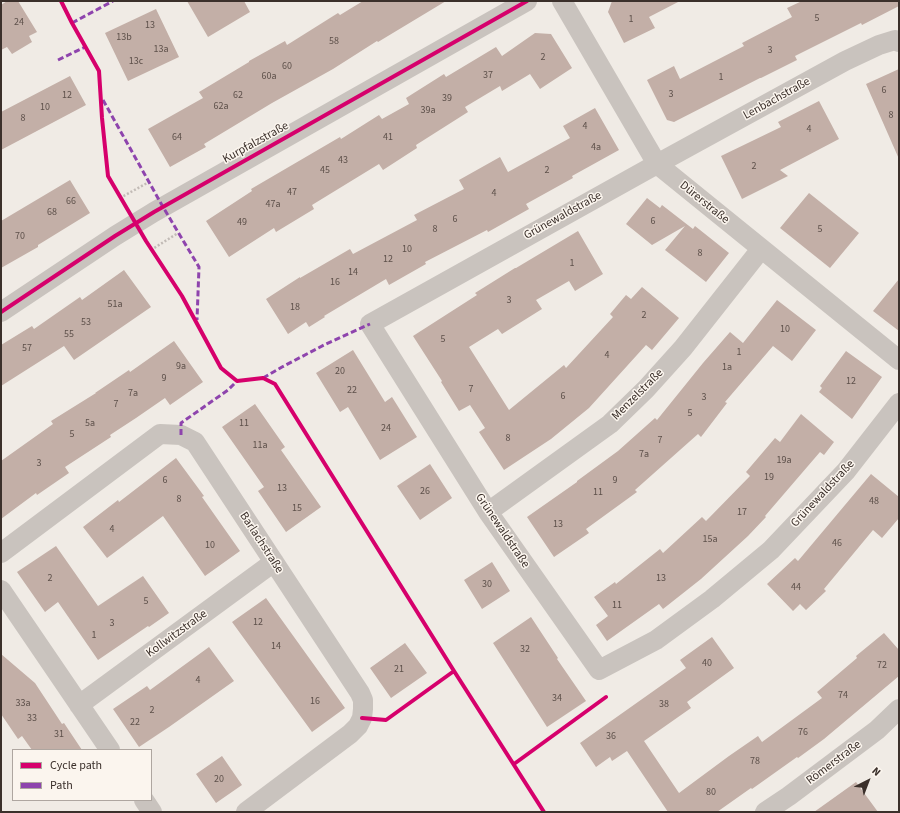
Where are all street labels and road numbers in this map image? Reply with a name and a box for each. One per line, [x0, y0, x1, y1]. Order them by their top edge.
street label: Lenbachstraße [741, 75, 813, 123]
street label: Kurpfalzstraße [220, 119, 292, 167]
street label: Dürerstraße [676, 179, 732, 227]
street label: Grünewaldstraße [522, 189, 604, 243]
street label: Menzelstraße [609, 366, 667, 424]
street label: Grünewaldstraße [788, 457, 858, 531]
street label: Grünewaldstraße [472, 491, 532, 571]
street label: Barlachstraße [236, 510, 286, 576]
street label: Kollwitzstraße [144, 607, 210, 661]
street label: Römerstraße [804, 738, 864, 788]

